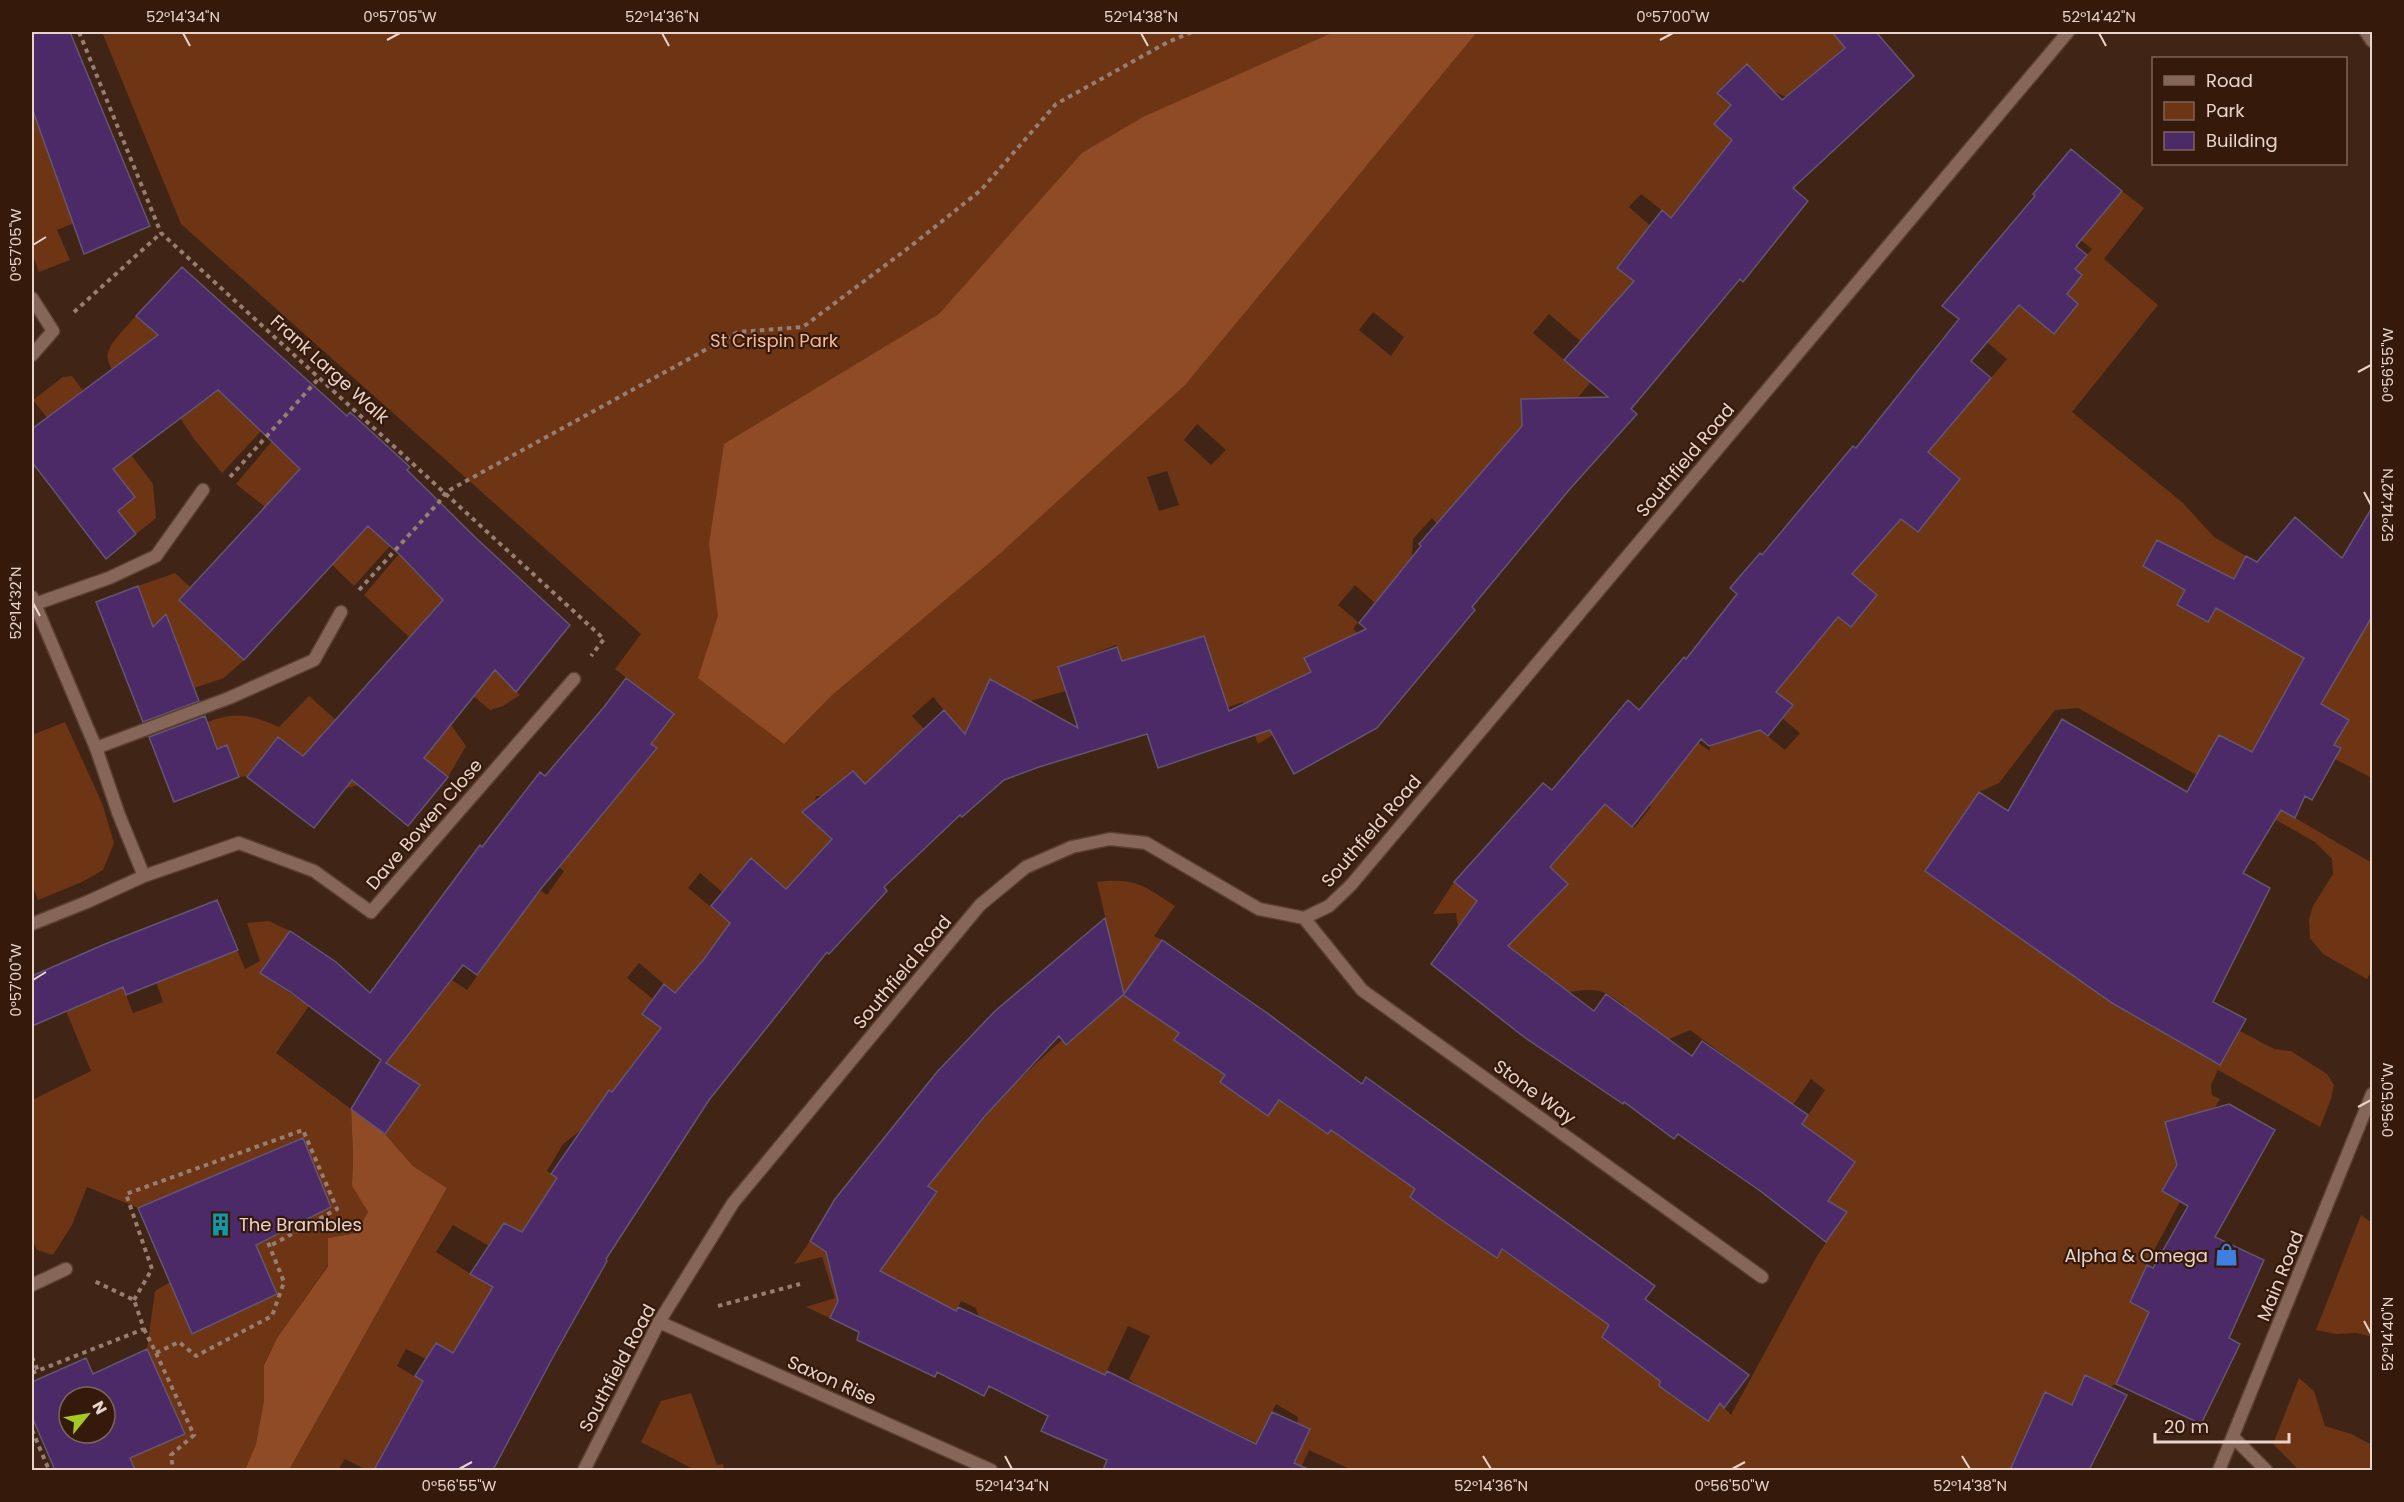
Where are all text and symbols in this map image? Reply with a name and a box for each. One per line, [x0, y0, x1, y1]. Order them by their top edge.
text: 52°14'34"N [146, 6, 220, 27]
text: 0°57'05"W [363, 6, 437, 27]
text: 52°14'36"N [625, 6, 699, 27]
text: 52°14'38"N [1104, 6, 1178, 27]
text: 0°57'00"W [1636, 6, 1710, 27]
text: 52°14'42"N [2062, 6, 2136, 27]
legend [2152, 57, 2347, 165]
text: Road [2206, 68, 2253, 93]
text: Park [2206, 98, 2245, 123]
text: Building [2206, 128, 2278, 153]
text: 0°57'05"W [5, 208, 26, 282]
street label: Frank Large Walk [265, 309, 395, 430]
text: 0°56'55"W [2377, 327, 2398, 402]
park label: St Crispin Park [710, 328, 839, 353]
street label: Southfield Road [1630, 398, 1740, 522]
text: 52°14'42"N [2377, 468, 2398, 542]
text: 52°14'32"N [5, 566, 26, 640]
street label: Dave Bowen Close [360, 753, 488, 895]
street label: Southfield Road [1315, 769, 1427, 893]
street label: Southfield Road [847, 910, 957, 1034]
text: 0°57'00"W [5, 943, 26, 1017]
street label: Stone Way [1489, 1054, 1581, 1130]
text: 0°56'50"W [2377, 1062, 2398, 1137]
building icon: The Brambles [208, 1211, 234, 1237]
place label: The Brambles [239, 1212, 362, 1237]
street label: Main Road [2251, 1227, 2309, 1325]
shop icon: Alpha & Omega [2213, 1242, 2239, 1268]
place label: Alpha & Omega [2064, 1243, 2208, 1268]
text: 52°14'40"N [2377, 1297, 2398, 1371]
street label: Southfield Road [573, 1300, 661, 1436]
street label: Saxon Rise [783, 1349, 881, 1411]
north arrow [57, 1385, 117, 1445]
text: N [87, 1397, 113, 1419]
scale bar [2155, 1406, 2288, 1444]
text: 20 m [2164, 1414, 2209, 1439]
text: 0°56'55"W [422, 1475, 497, 1496]
text: 52°14'34"N [975, 1475, 1049, 1496]
text: 52°14'36"N [1454, 1475, 1528, 1496]
text: 0°56'50"W [1695, 1475, 1770, 1496]
text: 52°14'38"N [1933, 1475, 2007, 1496]

